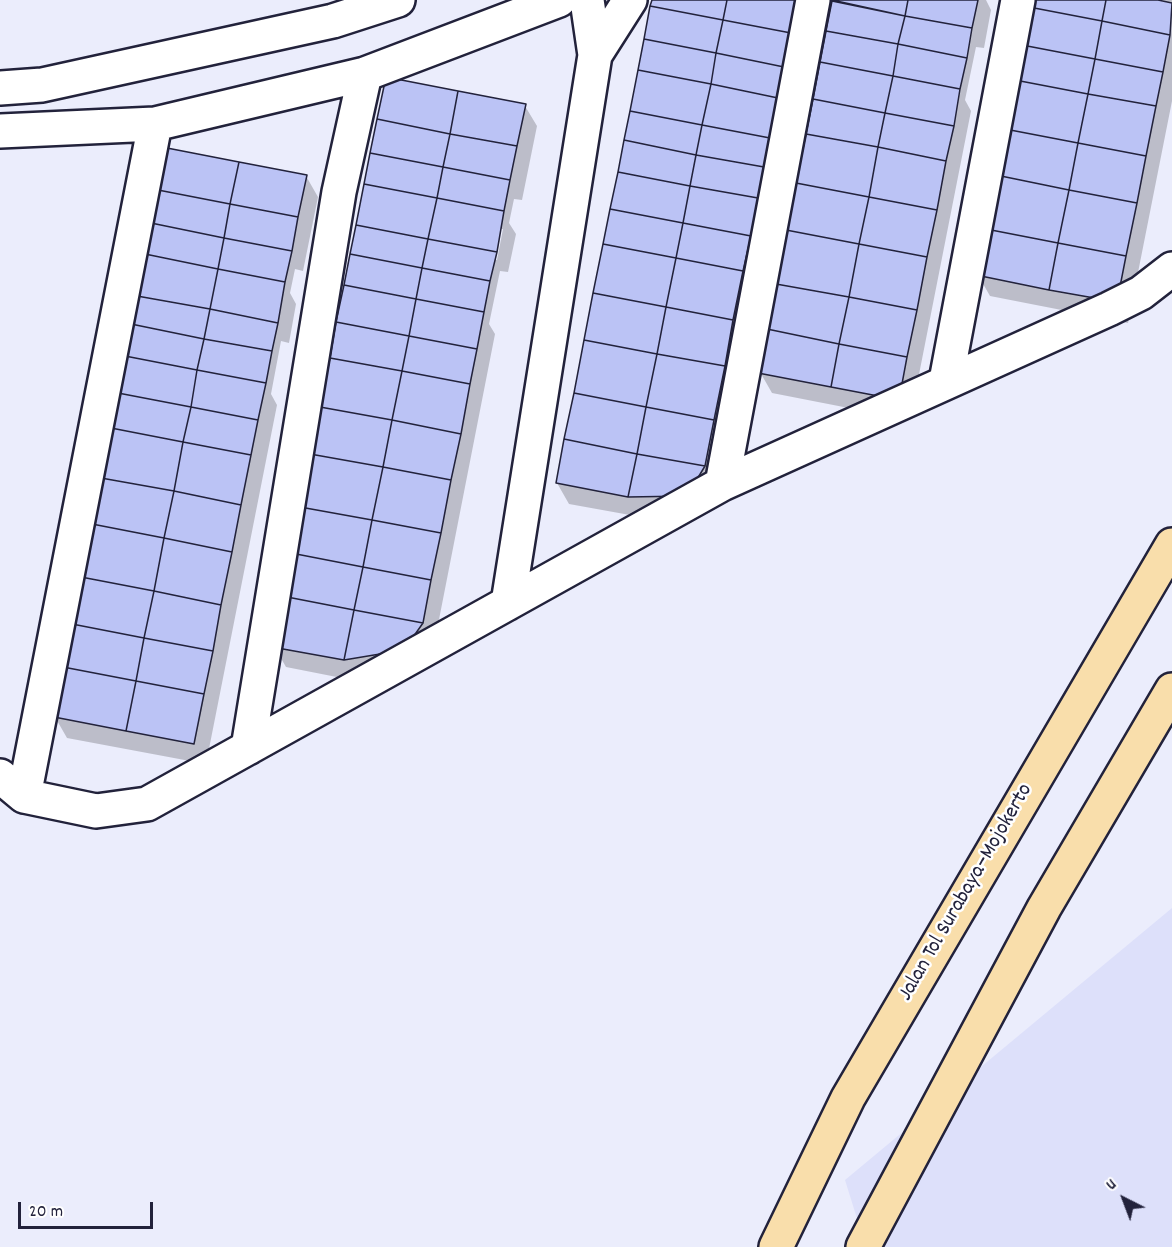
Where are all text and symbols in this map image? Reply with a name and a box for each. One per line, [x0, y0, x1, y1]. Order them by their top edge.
street label: Jalan Tol Surabaya–Mojokerto [894, 780, 1040, 1006]
north arrow [1094, 1169, 1154, 1229]
text: U [1101, 1174, 1122, 1196]
scale bar [21, 1190, 156, 1228]
text: 20 m [29, 1200, 63, 1225]

